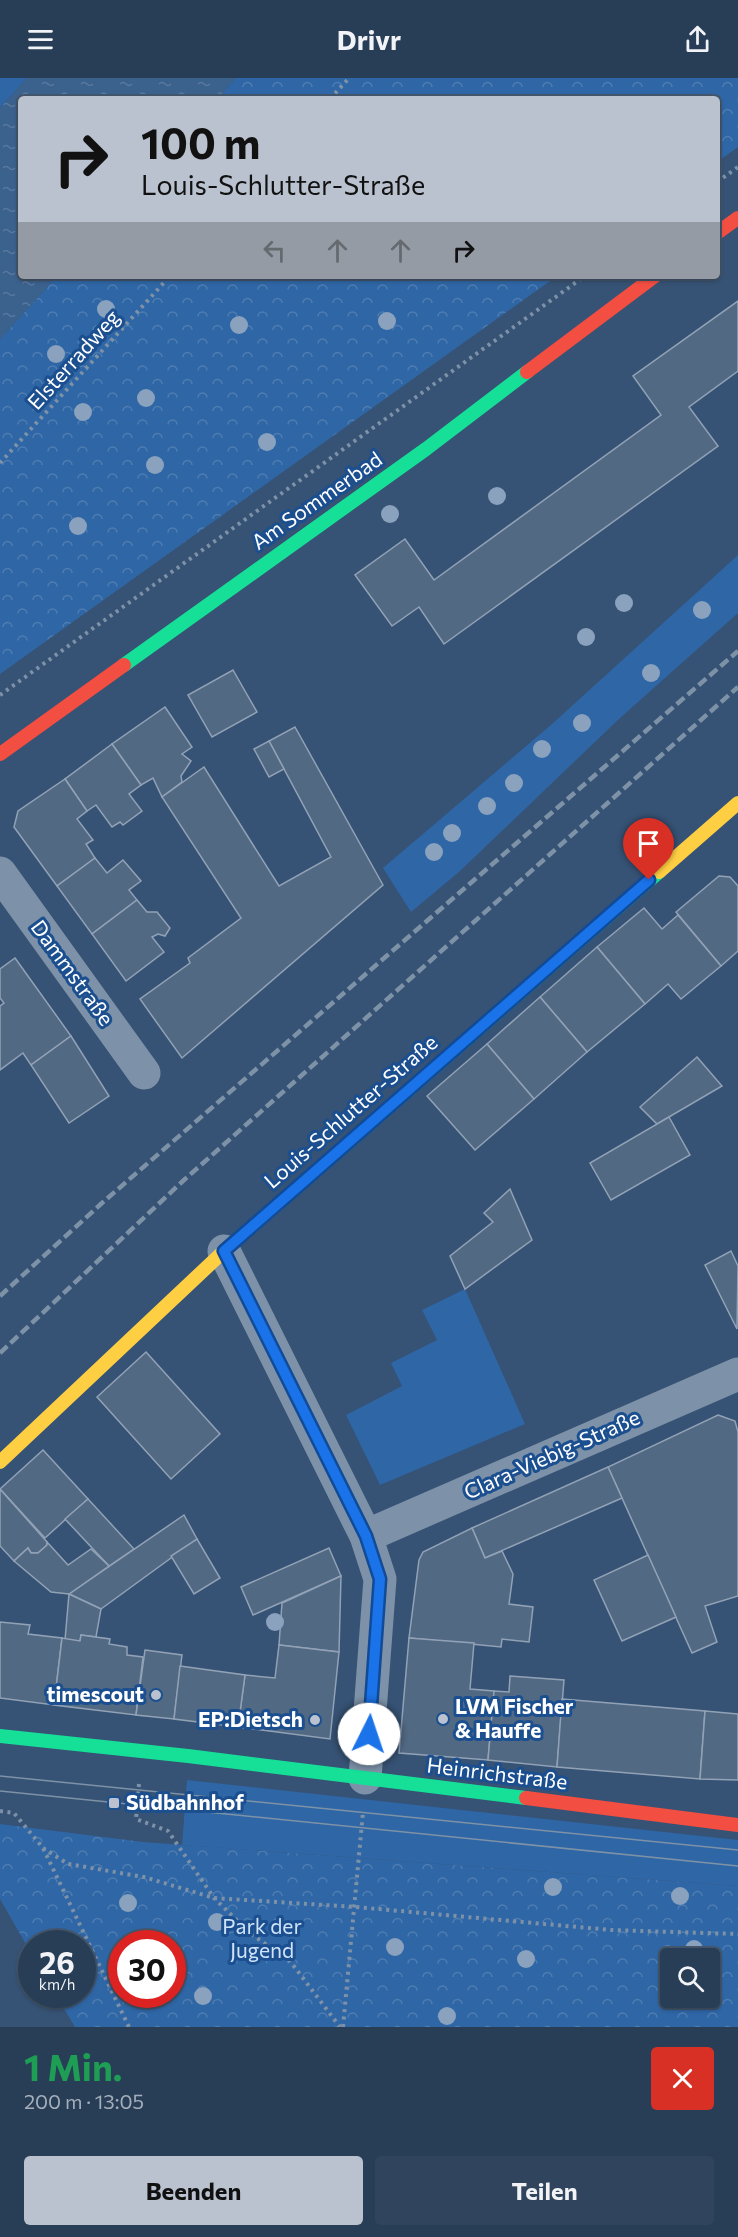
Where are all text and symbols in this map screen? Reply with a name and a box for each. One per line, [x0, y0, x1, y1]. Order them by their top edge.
icon: menu [24, 23, 57, 56]
text: Drivr [337, 23, 401, 56]
icon: share [681, 23, 714, 56]
text: 100 m [141, 116, 261, 168]
icon: right [42, 120, 120, 198]
text: Louis-Schlutter-Straße [141, 168, 425, 201]
icon: left [258, 234, 291, 267]
icon: ahead [321, 234, 354, 267]
icon: ahead [384, 234, 417, 267]
icon: right [447, 234, 480, 267]
street label: Elsterradweg [22, 304, 124, 414]
street label: Am Sommerbad [246, 446, 386, 554]
pin [623, 818, 674, 880]
icon: arrive [632, 827, 665, 860]
street label: Dammstraße [27, 915, 120, 1030]
street label: Louis-Schlutter-Straße [258, 1029, 442, 1193]
street label: Clara-Viebig-Straße [460, 1404, 643, 1504]
place label: timescout [47, 1681, 144, 1706]
marker: timescout [149, 1688, 163, 1702]
place label: LVM Fischer & Hauffe [455, 1693, 574, 1742]
position arrow [337, 1702, 401, 1766]
place label: EP:Dietsch [198, 1706, 303, 1731]
marker: LVM Fischer & Hauffe [436, 1712, 450, 1726]
marker: EP:Dietsch [308, 1713, 322, 1727]
street label: Heinrichstraße [425, 1751, 569, 1794]
place label: Südbahnhof [126, 1789, 244, 1814]
marker: Südbahnhof [107, 1796, 121, 1810]
park label: Park der Jugend [222, 1913, 302, 1962]
speed limit sign: 30 [108, 1930, 186, 2008]
text: 26 [39, 1943, 75, 1980]
map controls [660, 1948, 720, 2008]
button: search [660, 1948, 720, 2008]
text: km/h [39, 1975, 75, 1993]
text: 1 Min. [24, 2044, 122, 2088]
button: close [651, 2047, 714, 2110]
text: 200 m · 13:05 [24, 2089, 144, 2113]
button: Beenden [24, 2156, 363, 2225]
button: Teilen [375, 2156, 714, 2225]

